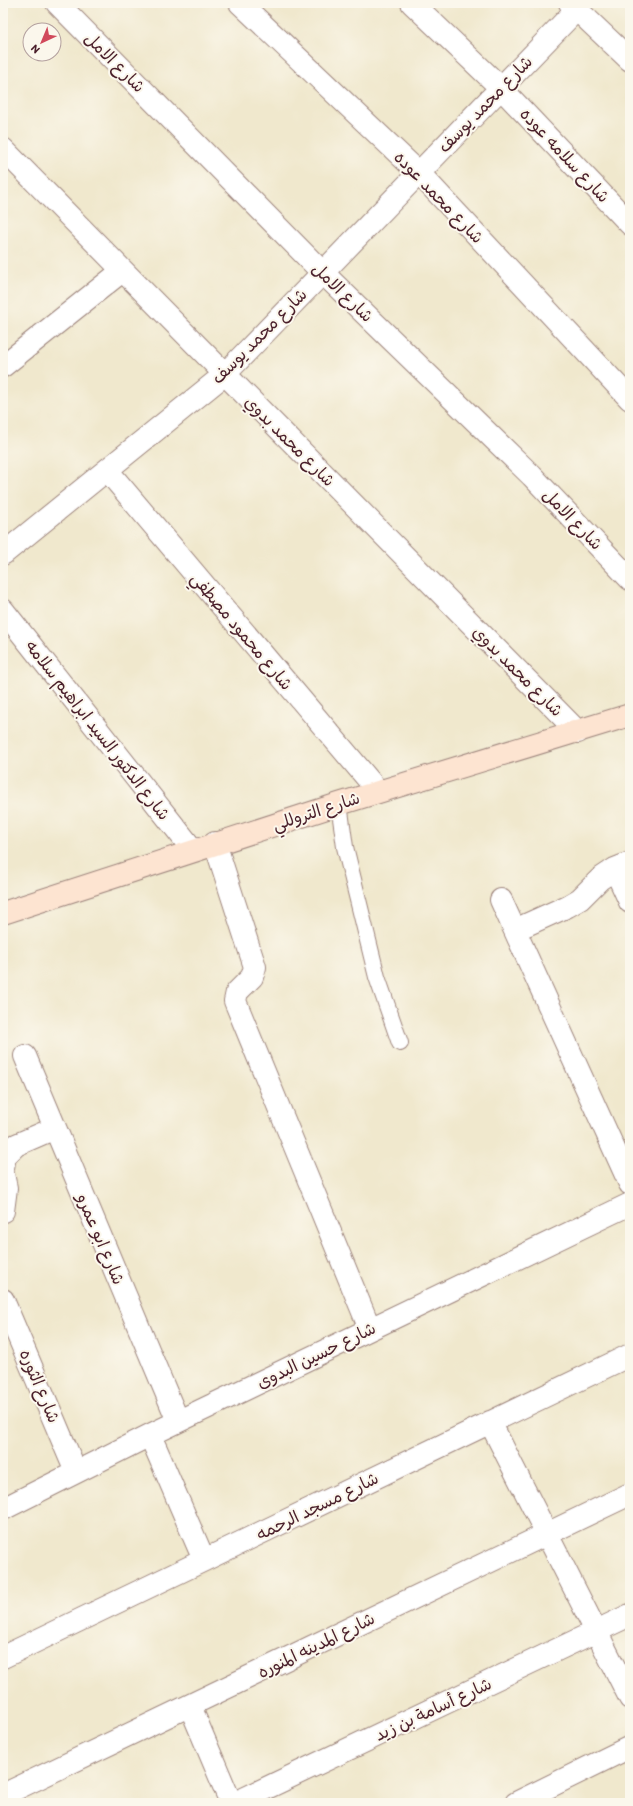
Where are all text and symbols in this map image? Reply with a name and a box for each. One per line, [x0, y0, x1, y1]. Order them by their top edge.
north arrow [22, 22, 62, 62]
street label: شارع الامل [79, 28, 149, 98]
text: N [28, 42, 43, 56]
street label: شارع محمد يوسف [434, 51, 538, 158]
street label: شارع سلامه عوده [515, 104, 614, 208]
street label: شارع محمد عوده [389, 147, 488, 249]
street label: شارع الامل [307, 258, 378, 327]
street label: شارع محمد يوسف [207, 284, 312, 389]
street label: شارع محمد بدوي [238, 392, 339, 493]
street label: شارع الامل [538, 484, 607, 555]
street label: شارع محمود مصطفي [183, 568, 297, 697]
street label: شارع محمد بدوي [466, 622, 567, 723]
street label: شارع الدكتور السيد ابراهيم سلامه [19, 636, 174, 826]
street label: شارع التروللي [270, 788, 364, 839]
street label: شارع ابو عمرو [70, 1189, 129, 1288]
street label: شارع حسين البدوى [253, 1318, 380, 1394]
street label: شارع الثوره [14, 1346, 64, 1427]
street label: شارع مسجد الرحمه [252, 1468, 382, 1546]
street label: شارع المدينه المنوره [254, 1608, 379, 1684]
street label: شارع أسامة بن زيد [371, 1673, 495, 1747]

